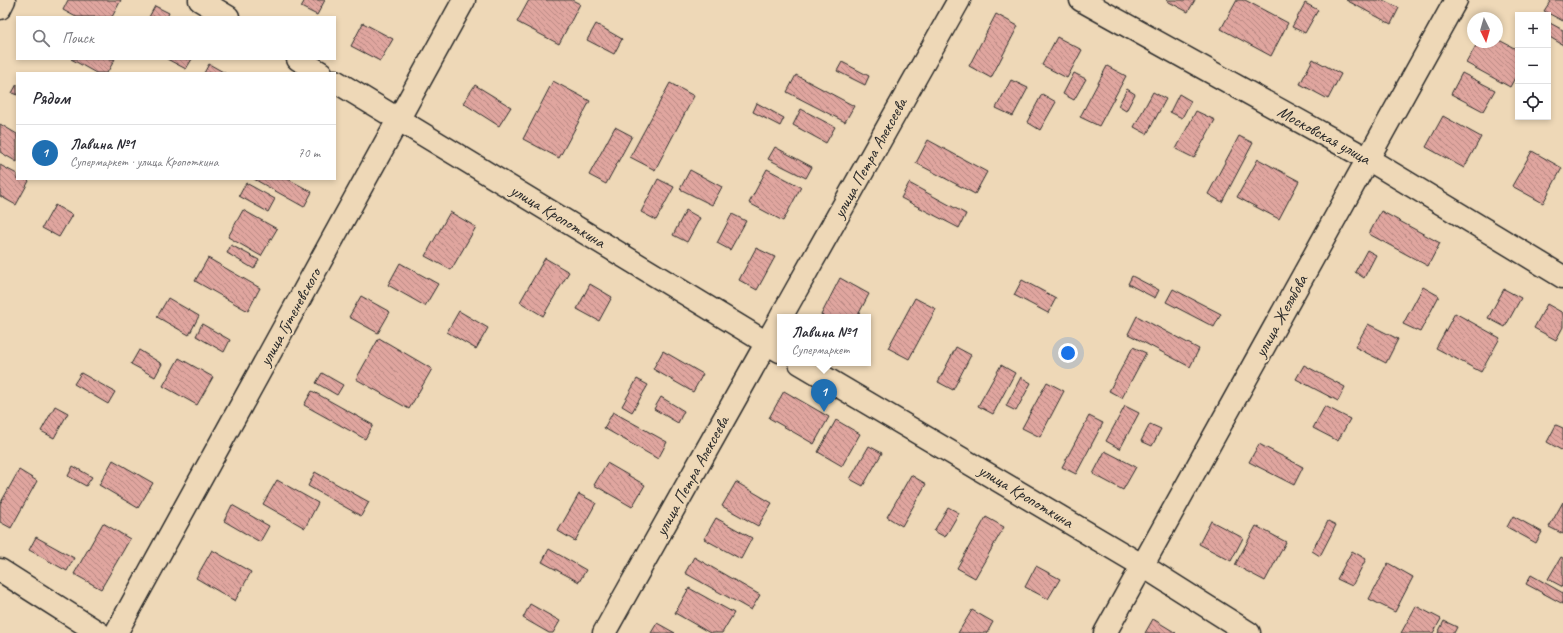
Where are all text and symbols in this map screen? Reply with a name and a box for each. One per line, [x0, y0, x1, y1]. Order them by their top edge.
north arrow [1467, 12, 1503, 48]
map controls [1515, 12, 1551, 120]
button: + [1515, 12, 1551, 48]
search box [16, 16, 336, 60]
icon: search [30, 27, 52, 49]
text: Поиск [62, 29, 94, 48]
button: − [1515, 48, 1551, 84]
button: locate [1515, 84, 1551, 120]
text: Рядом [32, 88, 70, 109]
street label: улица Петра Алексеева [828, 93, 913, 222]
street label: Московская улица [1274, 101, 1375, 170]
text: Лавина №1 [70, 135, 135, 154]
text: 1 [42, 145, 48, 161]
text: 70 m [298, 145, 320, 161]
text: Супермаркет · улица Кропоткина [70, 154, 219, 170]
street label: улица Кропоткина [506, 179, 611, 253]
street label: улица Гутеневского [254, 263, 326, 370]
street label: улица Желябова [1249, 270, 1313, 362]
popup [777, 314, 871, 366]
text: Лавина №1 [792, 323, 856, 342]
text: Супермаркет [792, 342, 850, 358]
your location [1058, 343, 1078, 363]
pin: 1 [811, 379, 837, 412]
street label: улица Петра Алексеева [650, 411, 735, 540]
street label: улица Кропоткина [974, 459, 1079, 533]

